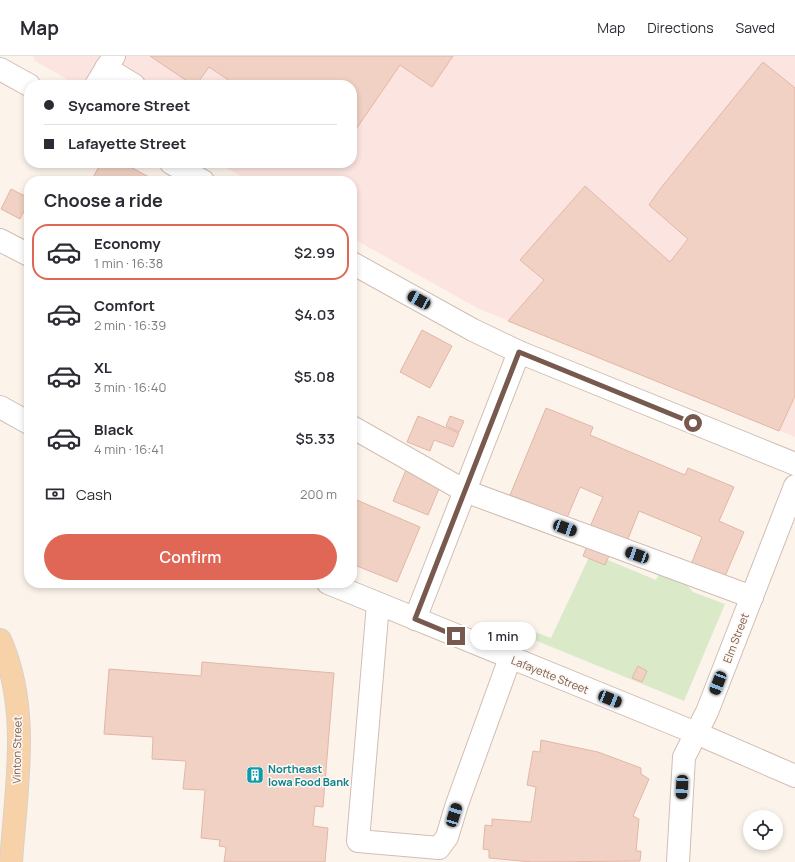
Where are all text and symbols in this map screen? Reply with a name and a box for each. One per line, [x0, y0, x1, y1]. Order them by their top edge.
text: Map [20, 15, 59, 41]
text: Map [597, 18, 625, 37]
text: Directions [647, 18, 714, 37]
text: Saved [736, 18, 775, 37]
text: Sycamore Street [68, 95, 190, 116]
text: Lafayette Street [68, 133, 186, 154]
text: Choose a ride [44, 188, 163, 212]
text: Economy [94, 233, 161, 254]
icon: car [46, 234, 82, 270]
text: $2.99 [294, 242, 335, 263]
text: 1 min · 16:38 [94, 254, 163, 272]
car [406, 289, 432, 311]
text: Comfort [94, 295, 155, 316]
icon: car [46, 296, 82, 332]
text: $4.03 [295, 304, 335, 325]
text: 2 min · 16:39 [94, 316, 166, 334]
text: XL [94, 357, 112, 378]
icon: car [46, 358, 82, 394]
text: $5.08 [294, 366, 335, 387]
text: 3 min · 16:40 [94, 378, 166, 396]
route start [684, 414, 702, 432]
text: Black [94, 419, 133, 440]
icon: car [46, 420, 82, 456]
text: $5.33 [296, 428, 335, 449]
text: 4 min · 16:41 [94, 440, 164, 458]
icon: cash [44, 483, 66, 505]
text: Cash [76, 484, 112, 505]
text: 200 m [300, 485, 337, 503]
car [552, 518, 578, 538]
button: Confirm [44, 534, 337, 580]
car [624, 545, 650, 565]
street label: Elm Street [719, 611, 752, 665]
callout: 1 min [470, 622, 536, 650]
route end [447, 627, 465, 645]
text: 1 min [488, 627, 519, 645]
street label: Lafayette Street [509, 652, 591, 697]
car [708, 670, 728, 696]
car [597, 689, 623, 709]
street label: Vinton Street [8, 716, 25, 784]
place label: Northeast Iowa Food Bank [268, 761, 350, 789]
building icon: Northeast Iowa Food Bank [245, 765, 265, 785]
car [675, 775, 689, 799]
car [445, 802, 463, 828]
map controls [743, 810, 783, 850]
button: locate [743, 810, 783, 850]

